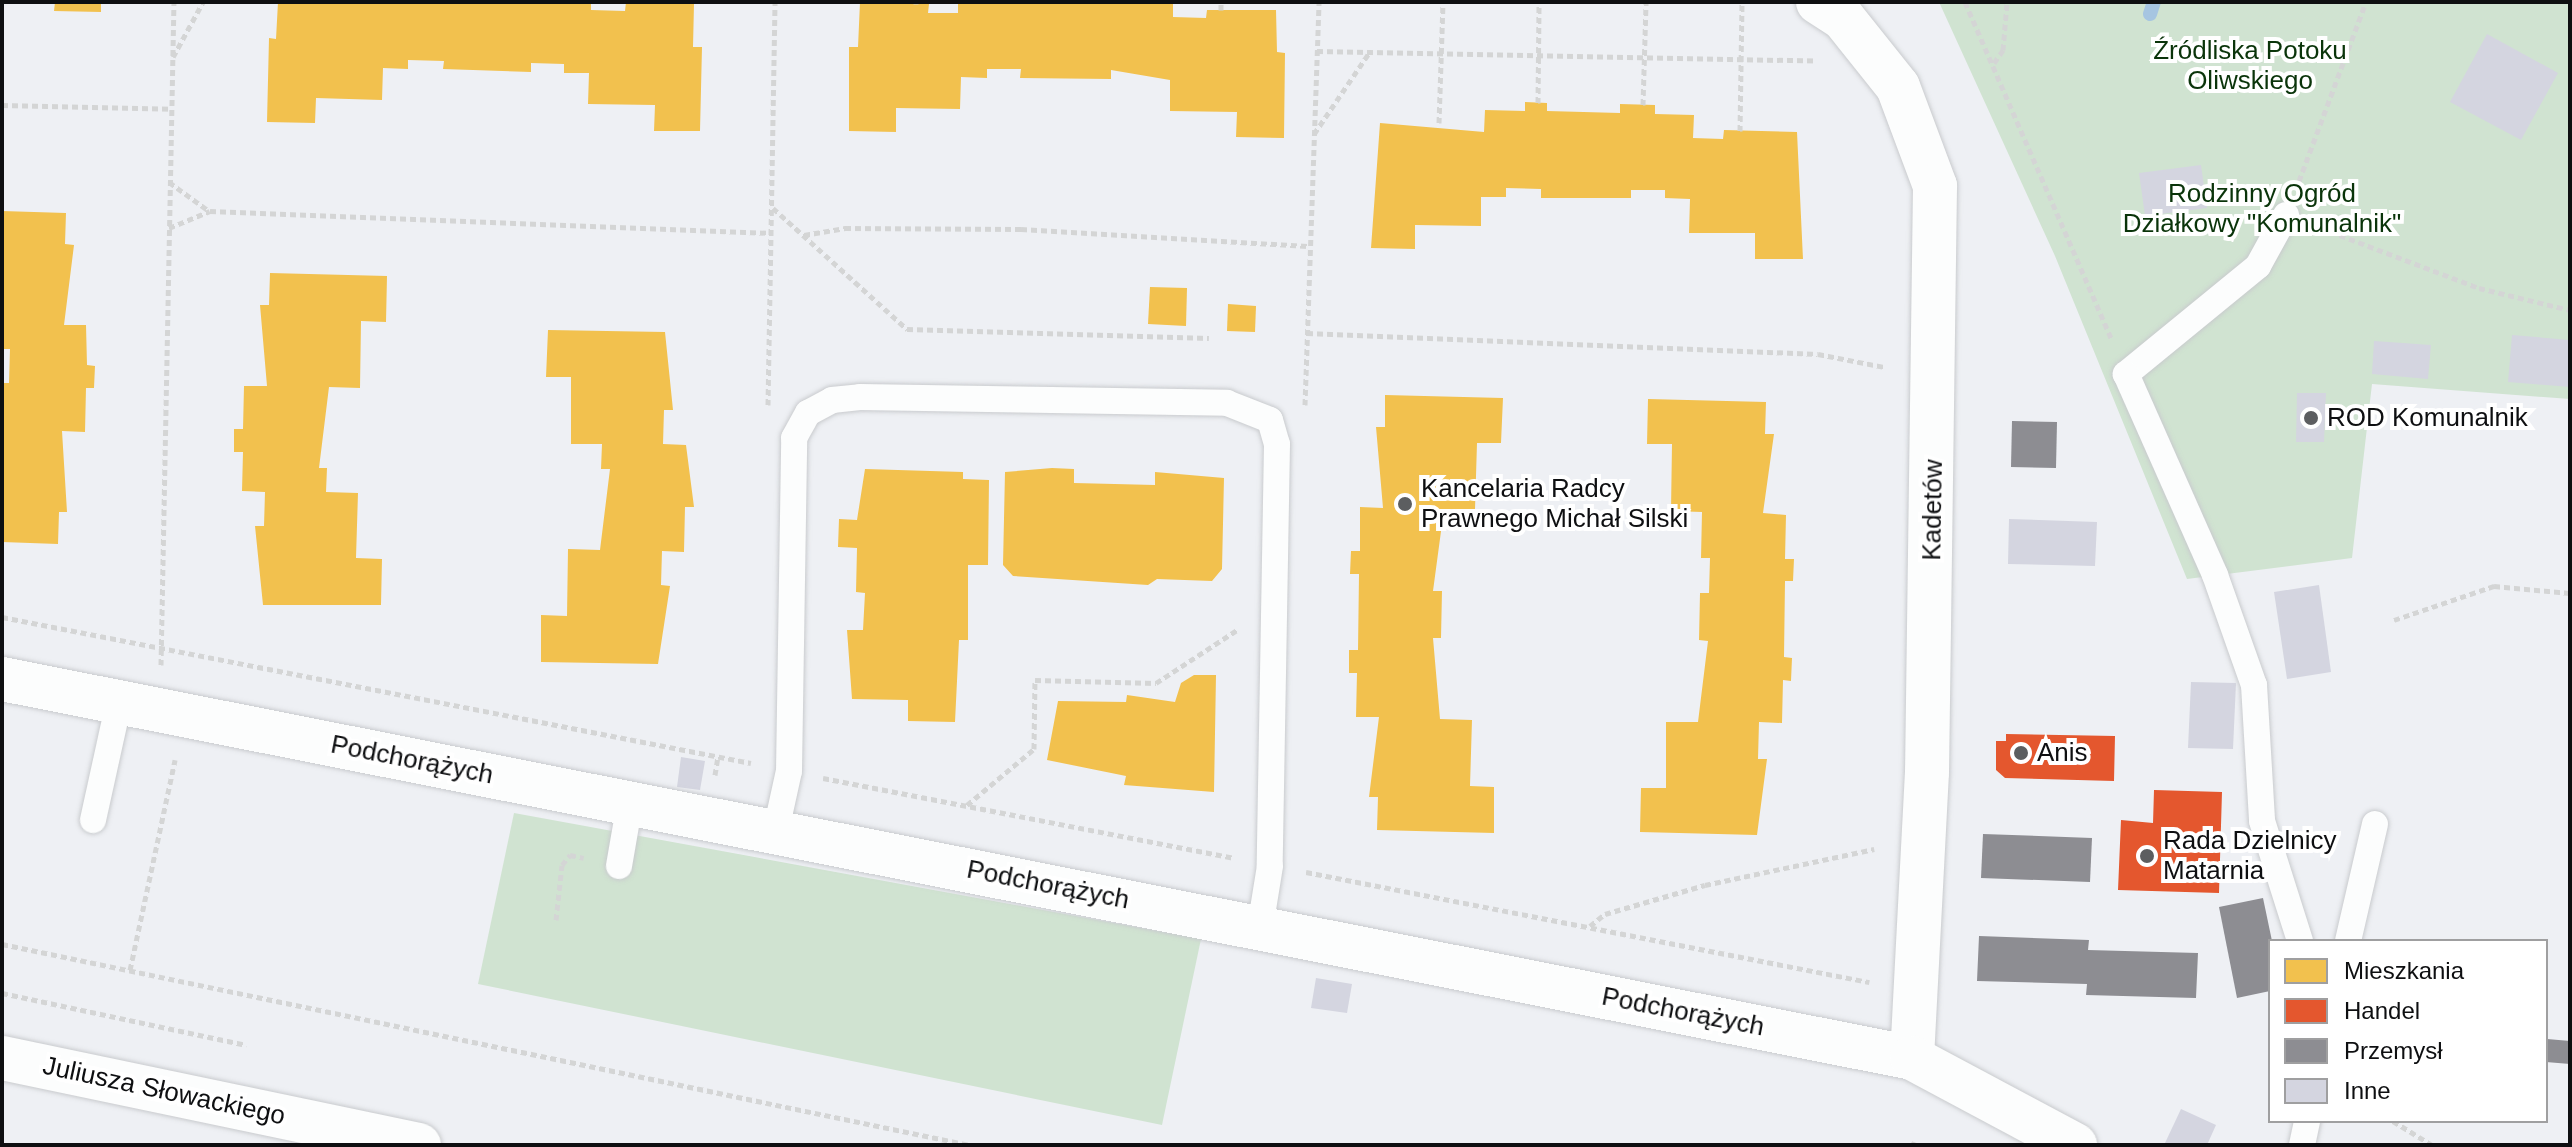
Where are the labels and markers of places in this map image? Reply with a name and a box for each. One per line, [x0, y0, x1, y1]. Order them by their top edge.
place label: ROD Komunalnik [2327, 402, 2528, 434]
marker: ROD Komunalnik [2302, 409, 2320, 427]
place label: Kancelaria Radcy Prawnego Michał Silski [1421, 473, 1688, 534]
marker: Kancelaria Radcy Prawnego Michał Silski [1396, 495, 1414, 513]
place label: Anis [2037, 737, 2088, 769]
marker: Anis [2012, 744, 2030, 762]
place label: Rada Dzielnicy Matarnia [2163, 825, 2336, 886]
marker: Rada Dzielnicy Matarnia [2138, 847, 2156, 865]

